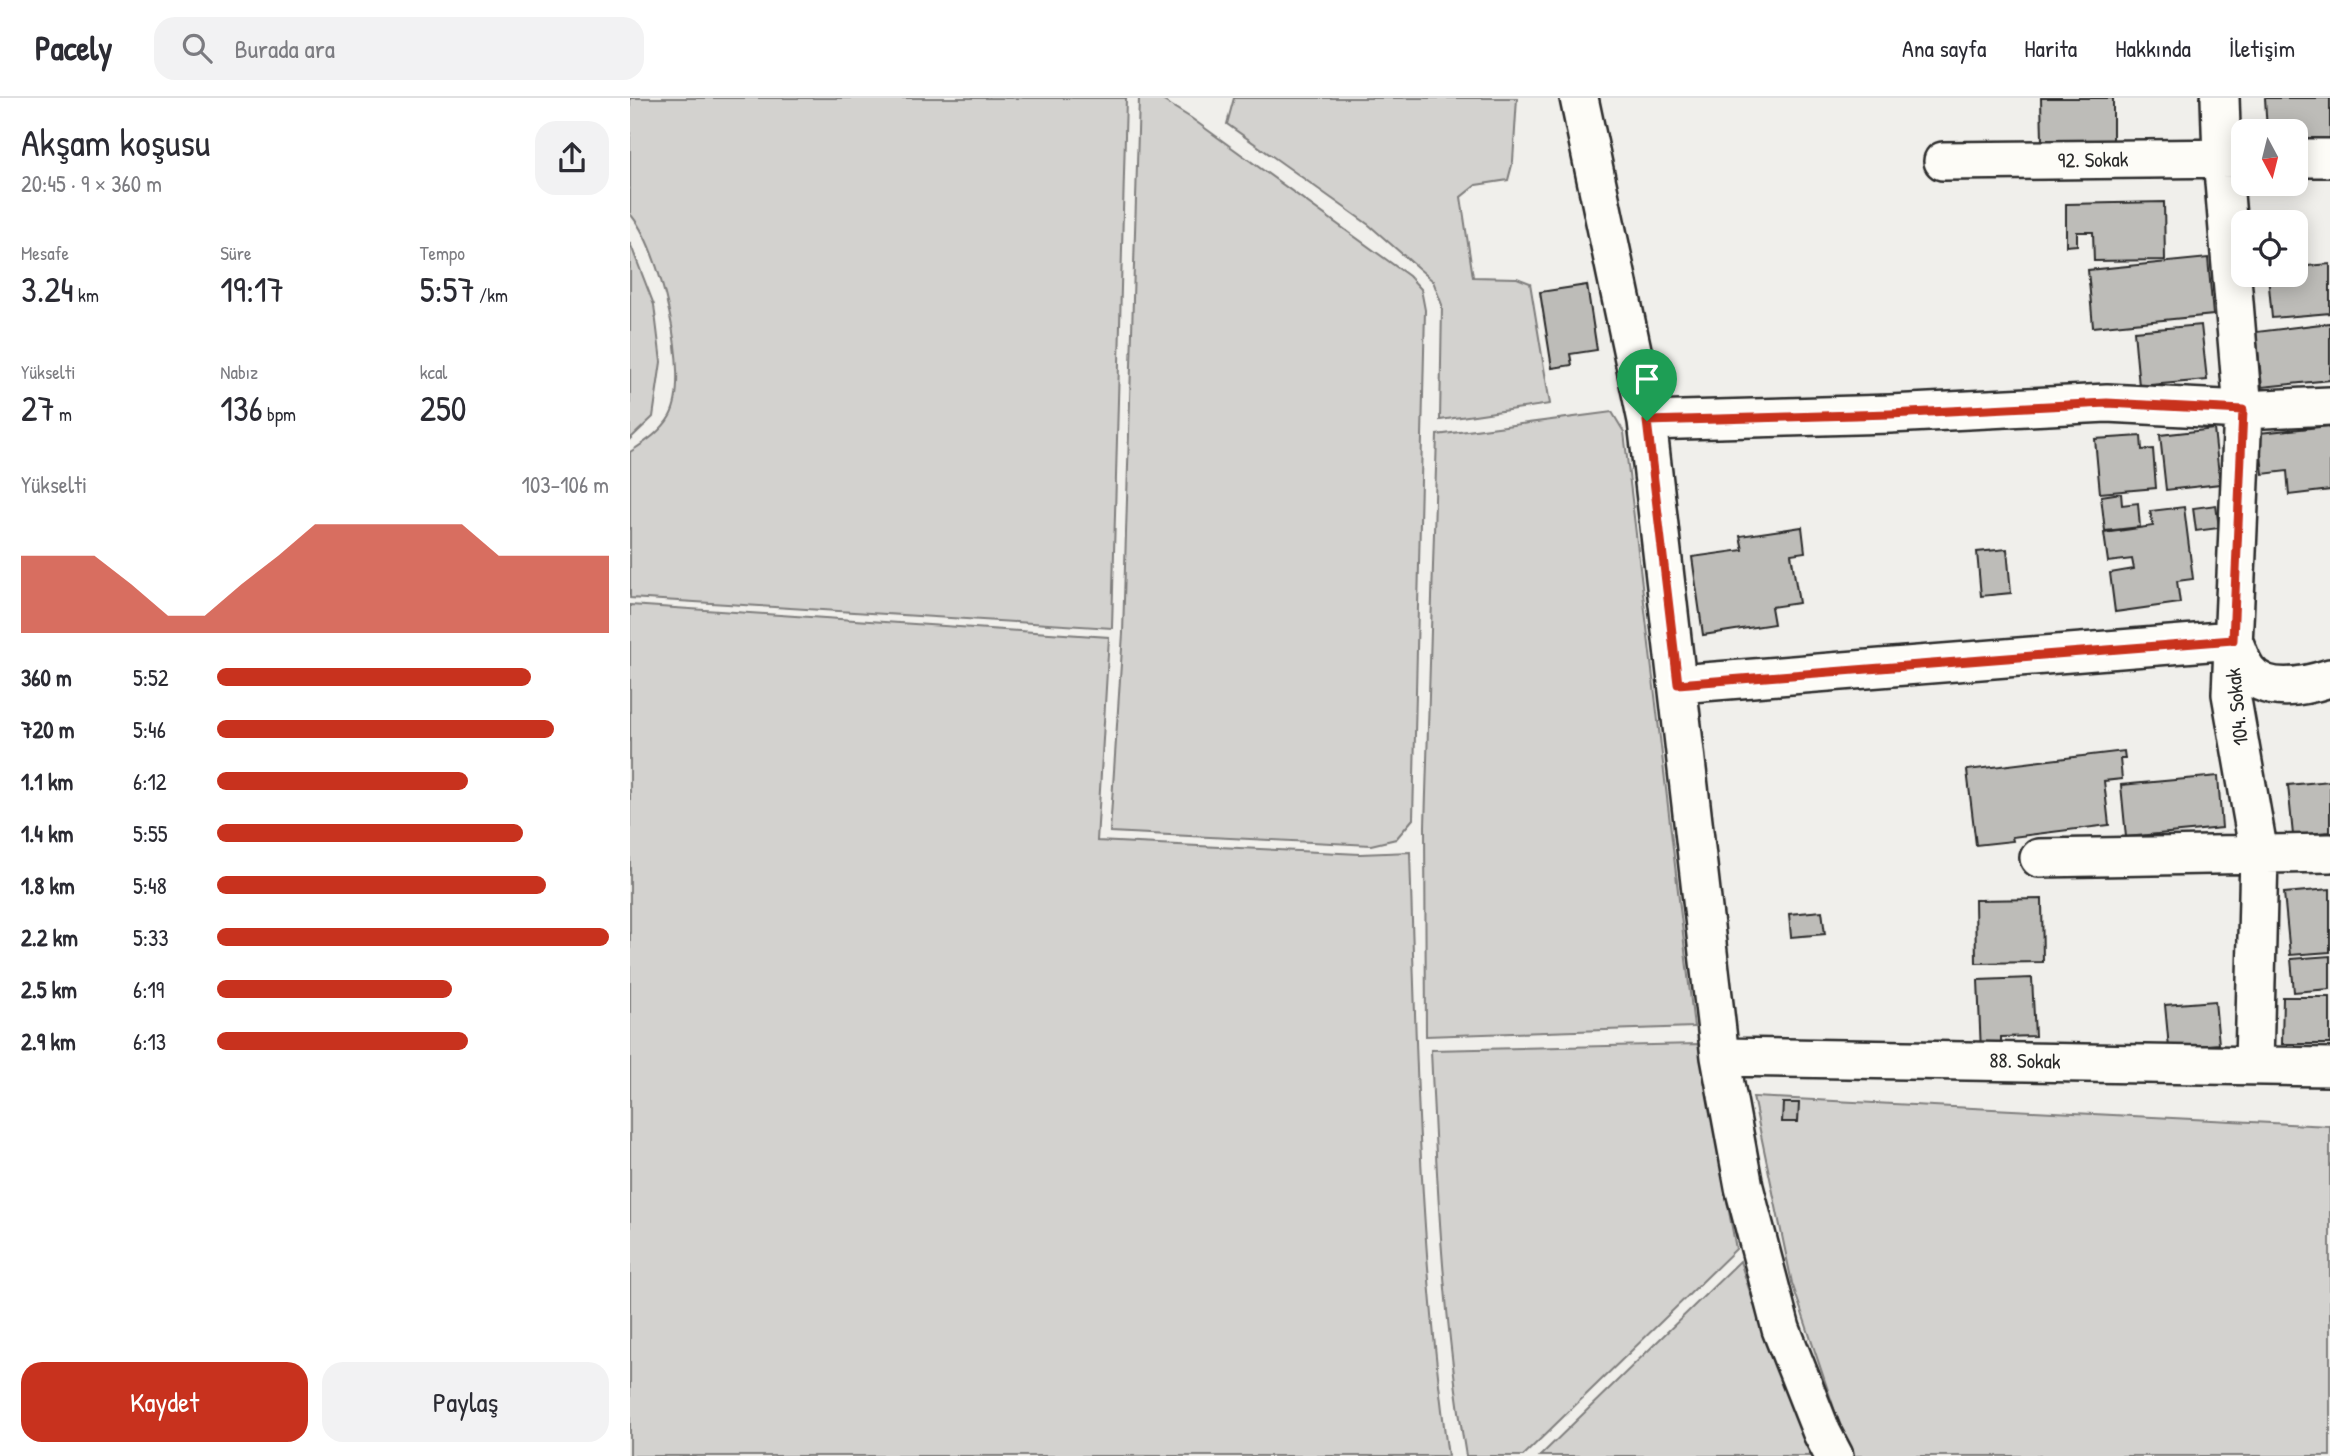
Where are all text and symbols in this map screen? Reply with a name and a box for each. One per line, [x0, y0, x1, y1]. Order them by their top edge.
search box [154, 17, 644, 80]
text: Pacely [35, 26, 112, 70]
icon: search [178, 29, 216, 67]
text: Burada ara [234, 31, 335, 66]
text: Ana sayfa [1902, 32, 1986, 64]
text: Harita [2024, 32, 2077, 64]
text: Hakkında [2115, 32, 2191, 64]
text: İletişim [2229, 32, 2295, 64]
text: Akşam koşusu [21, 116, 210, 168]
north arrow [2231, 119, 2308, 196]
map controls [2231, 119, 2308, 287]
button: share [535, 121, 609, 195]
street label: 92. Sokak [2057, 144, 2129, 175]
text: 20:45 · 9 × 360 m [21, 168, 162, 199]
button: locate [2231, 210, 2308, 287]
text: Mesafe [21, 240, 69, 266]
text: Süre [220, 240, 252, 266]
text: Tempo [420, 240, 465, 266]
text: 3.24 [21, 266, 74, 313]
text: 19:17 [220, 266, 284, 313]
text: 5:57 [420, 266, 475, 313]
text: km [74, 282, 99, 308]
text: /km [475, 282, 508, 308]
pin [1617, 349, 1677, 421]
text: Yükselti [21, 359, 76, 385]
text: Nabız [220, 359, 258, 385]
text: kcal [420, 359, 447, 385]
icon: arrive [1628, 360, 1666, 398]
text: 27 [21, 385, 55, 432]
text: 136 [220, 385, 263, 432]
text: 250 [420, 385, 467, 432]
text: m [55, 401, 72, 427]
text: bpm [263, 401, 296, 427]
text: Yükselti [21, 469, 87, 500]
text: 103–106 m [522, 469, 609, 500]
text: 360 m [21, 662, 72, 693]
text: 5:52 [133, 662, 169, 693]
street label: 104. Sokak [2218, 666, 2255, 747]
text: 720 m [21, 714, 74, 745]
text: 5:46 [133, 714, 166, 745]
text: 1.1 km [21, 766, 73, 797]
text: 6:12 [133, 766, 167, 797]
text: 1.4 km [21, 818, 73, 849]
text: 5:55 [133, 818, 168, 849]
text: 1.8 km [21, 870, 75, 901]
text: 5:48 [133, 870, 167, 901]
text: 2.2 km [21, 922, 78, 953]
text: 5:33 [133, 922, 169, 953]
text: 2.5 km [21, 974, 77, 1005]
text: 6:19 [133, 974, 164, 1005]
text: 2.9 km [21, 1026, 76, 1057]
text: 6:13 [133, 1026, 166, 1057]
street label: 88. Sokak [1989, 1045, 2061, 1076]
button: Kaydet [21, 1362, 308, 1442]
button: Paylaş [322, 1362, 609, 1442]

